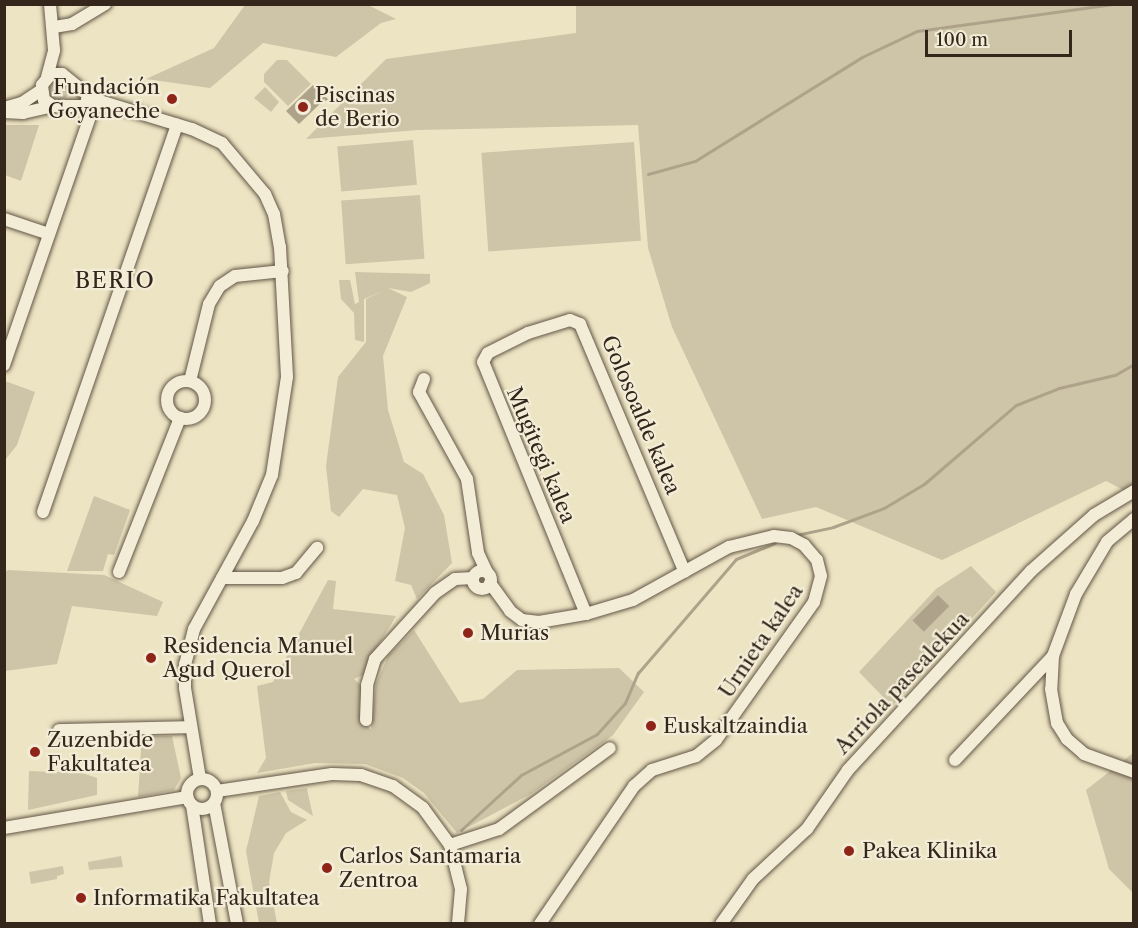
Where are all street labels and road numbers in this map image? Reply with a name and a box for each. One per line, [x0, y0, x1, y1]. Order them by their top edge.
street label: Golosoalde kalea [596, 332, 686, 498]
street label: Mugitegi kalea [501, 383, 581, 527]
street label: Urnieta kalea [714, 579, 808, 703]
street label: Arriola pasealekua [830, 607, 974, 759]

